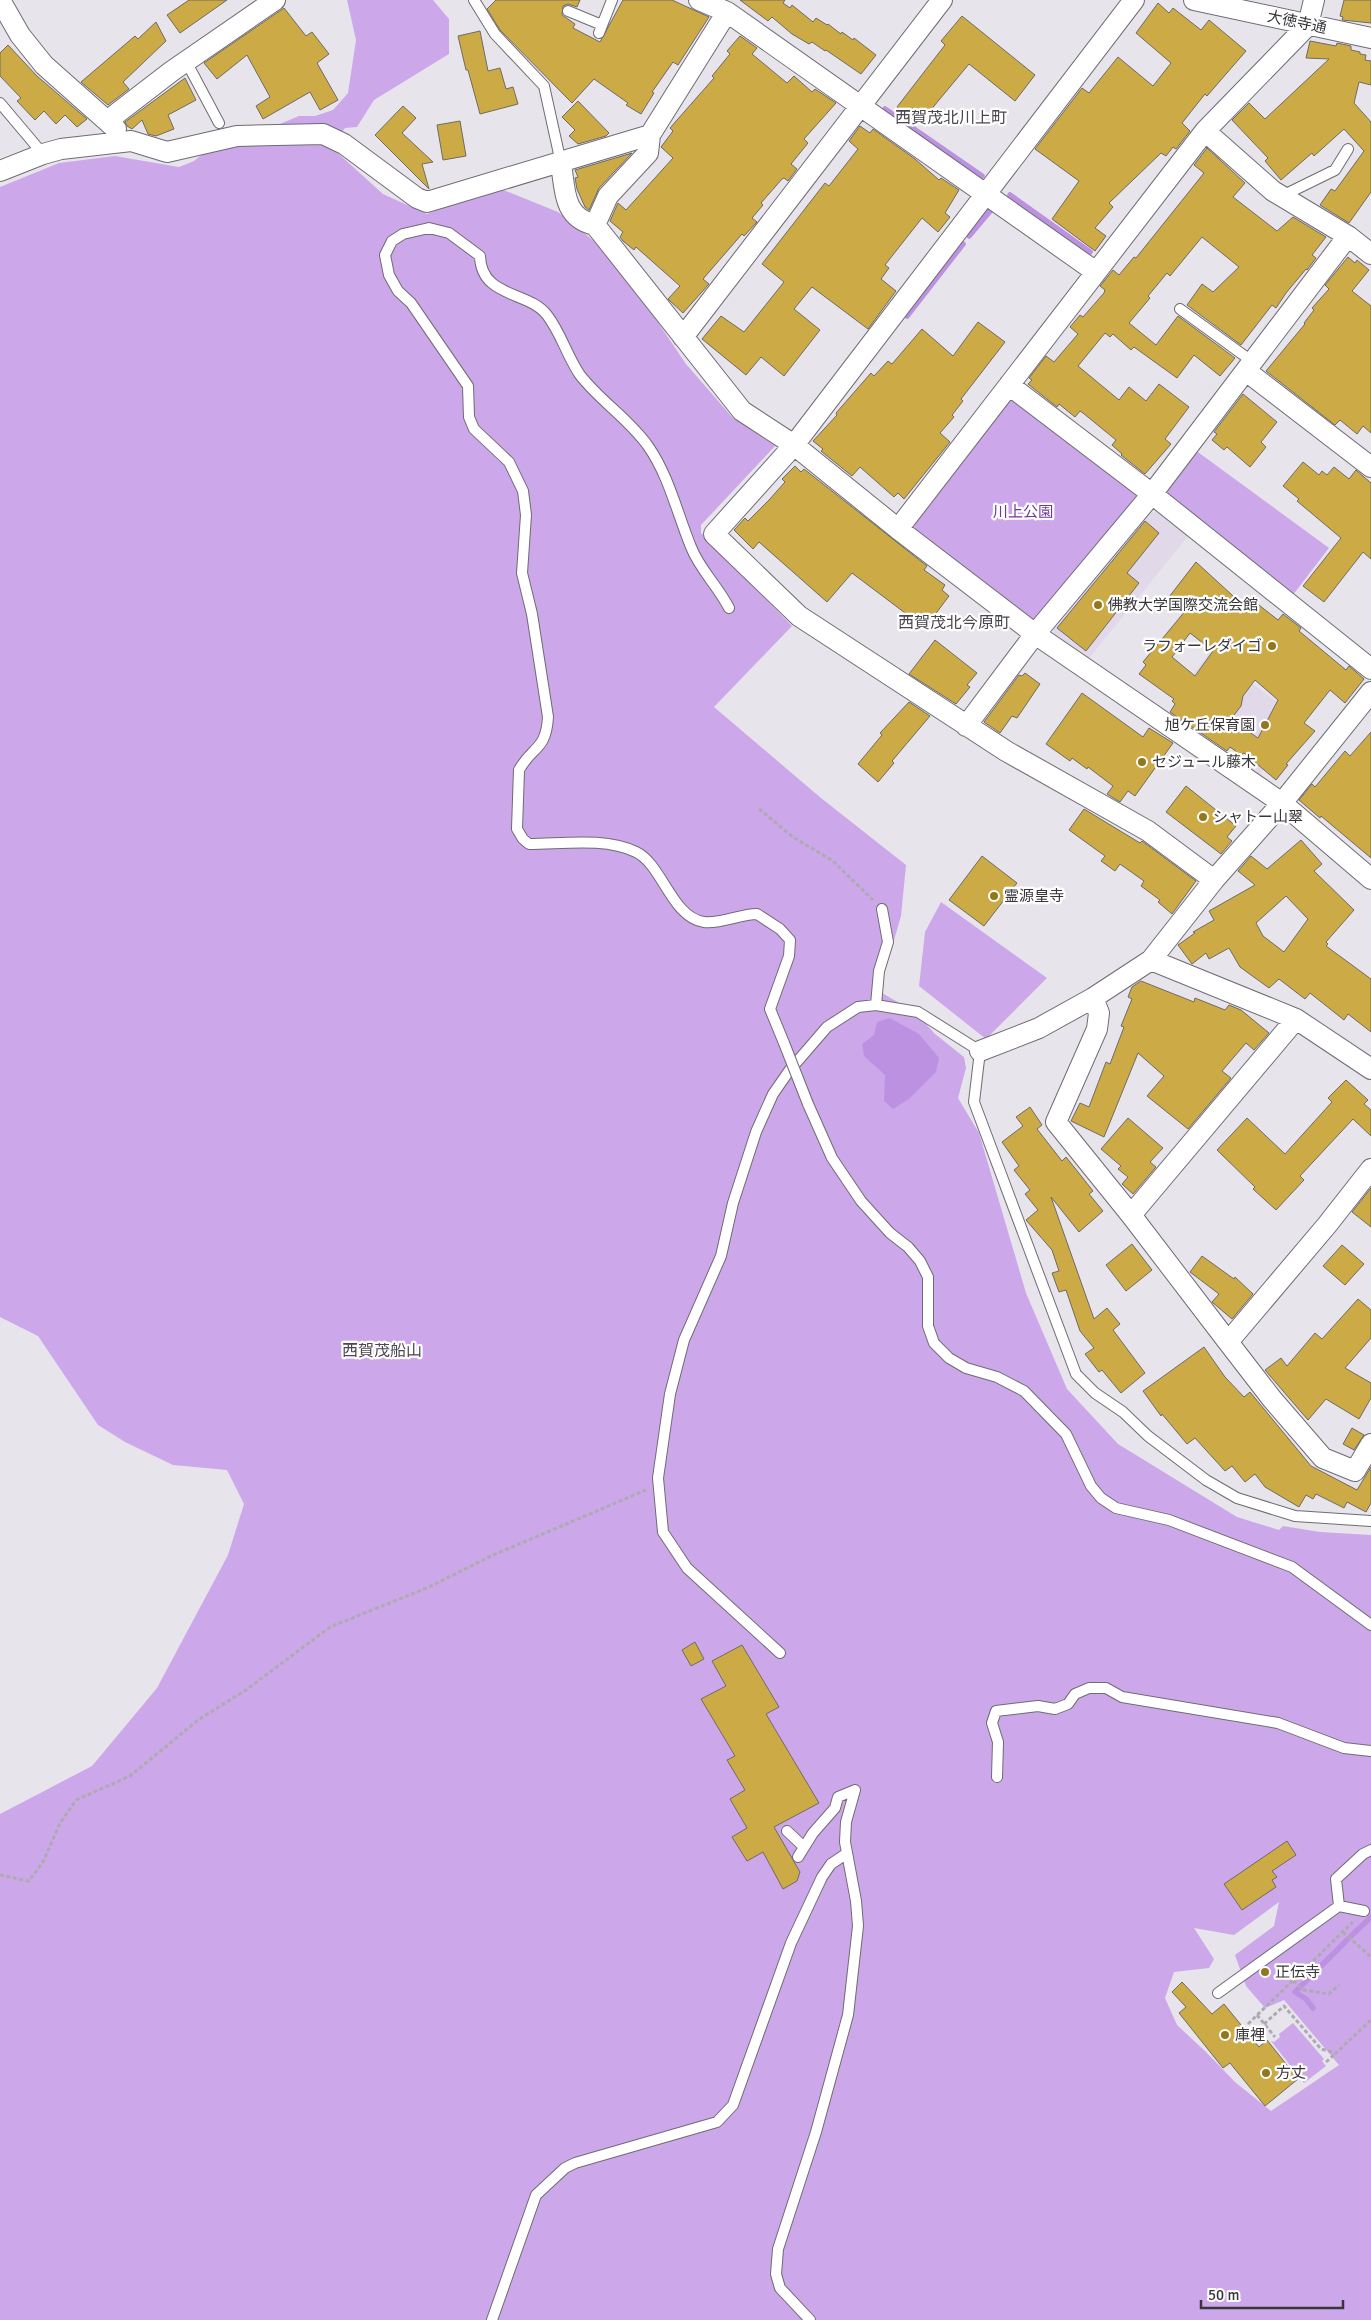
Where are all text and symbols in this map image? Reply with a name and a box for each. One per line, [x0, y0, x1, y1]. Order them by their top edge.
street label: 大徳寺通 [1266, 7, 1328, 37]
district label: 西賀茂北川上町 [895, 108, 1007, 128]
park label: 川上公園 [993, 503, 1053, 521]
place label: 佛教大学国際交流会館 [1108, 596, 1258, 614]
marker: 佛教大学国際交流会館 [1092, 599, 1104, 611]
district label: 西賀茂北今原町 [898, 613, 1010, 633]
place label: ラフォーレダイゴ [1142, 637, 1262, 655]
marker: ラフォーレダイゴ [1266, 640, 1278, 652]
place label: 旭ケ丘保育園 [1165, 716, 1255, 734]
marker: 旭ケ丘保育園 [1259, 719, 1271, 731]
place label: セジュール藤木 [1152, 753, 1256, 771]
marker: セジュール藤木 [1136, 756, 1148, 768]
place label: シャトー山翠 [1213, 808, 1303, 826]
marker: シャトー山翠 [1197, 811, 1209, 823]
place label: 霊源皇寺 [1004, 887, 1064, 905]
marker: 霊源皇寺 [988, 890, 1000, 902]
district label: 西賀茂船山 [342, 1341, 422, 1361]
place label: 正伝寺 [1275, 1963, 1320, 1981]
marker: 正伝寺 [1259, 1966, 1271, 1978]
place label: 庫裡 [1235, 2026, 1265, 2044]
marker: 庫裡 [1219, 2029, 1231, 2041]
place label: 方丈 [1276, 2064, 1306, 2082]
marker: 方丈 [1260, 2067, 1272, 2079]
scale bar [1201, 2278, 1344, 2310]
text: 50 m [1208, 2286, 1239, 2304]

